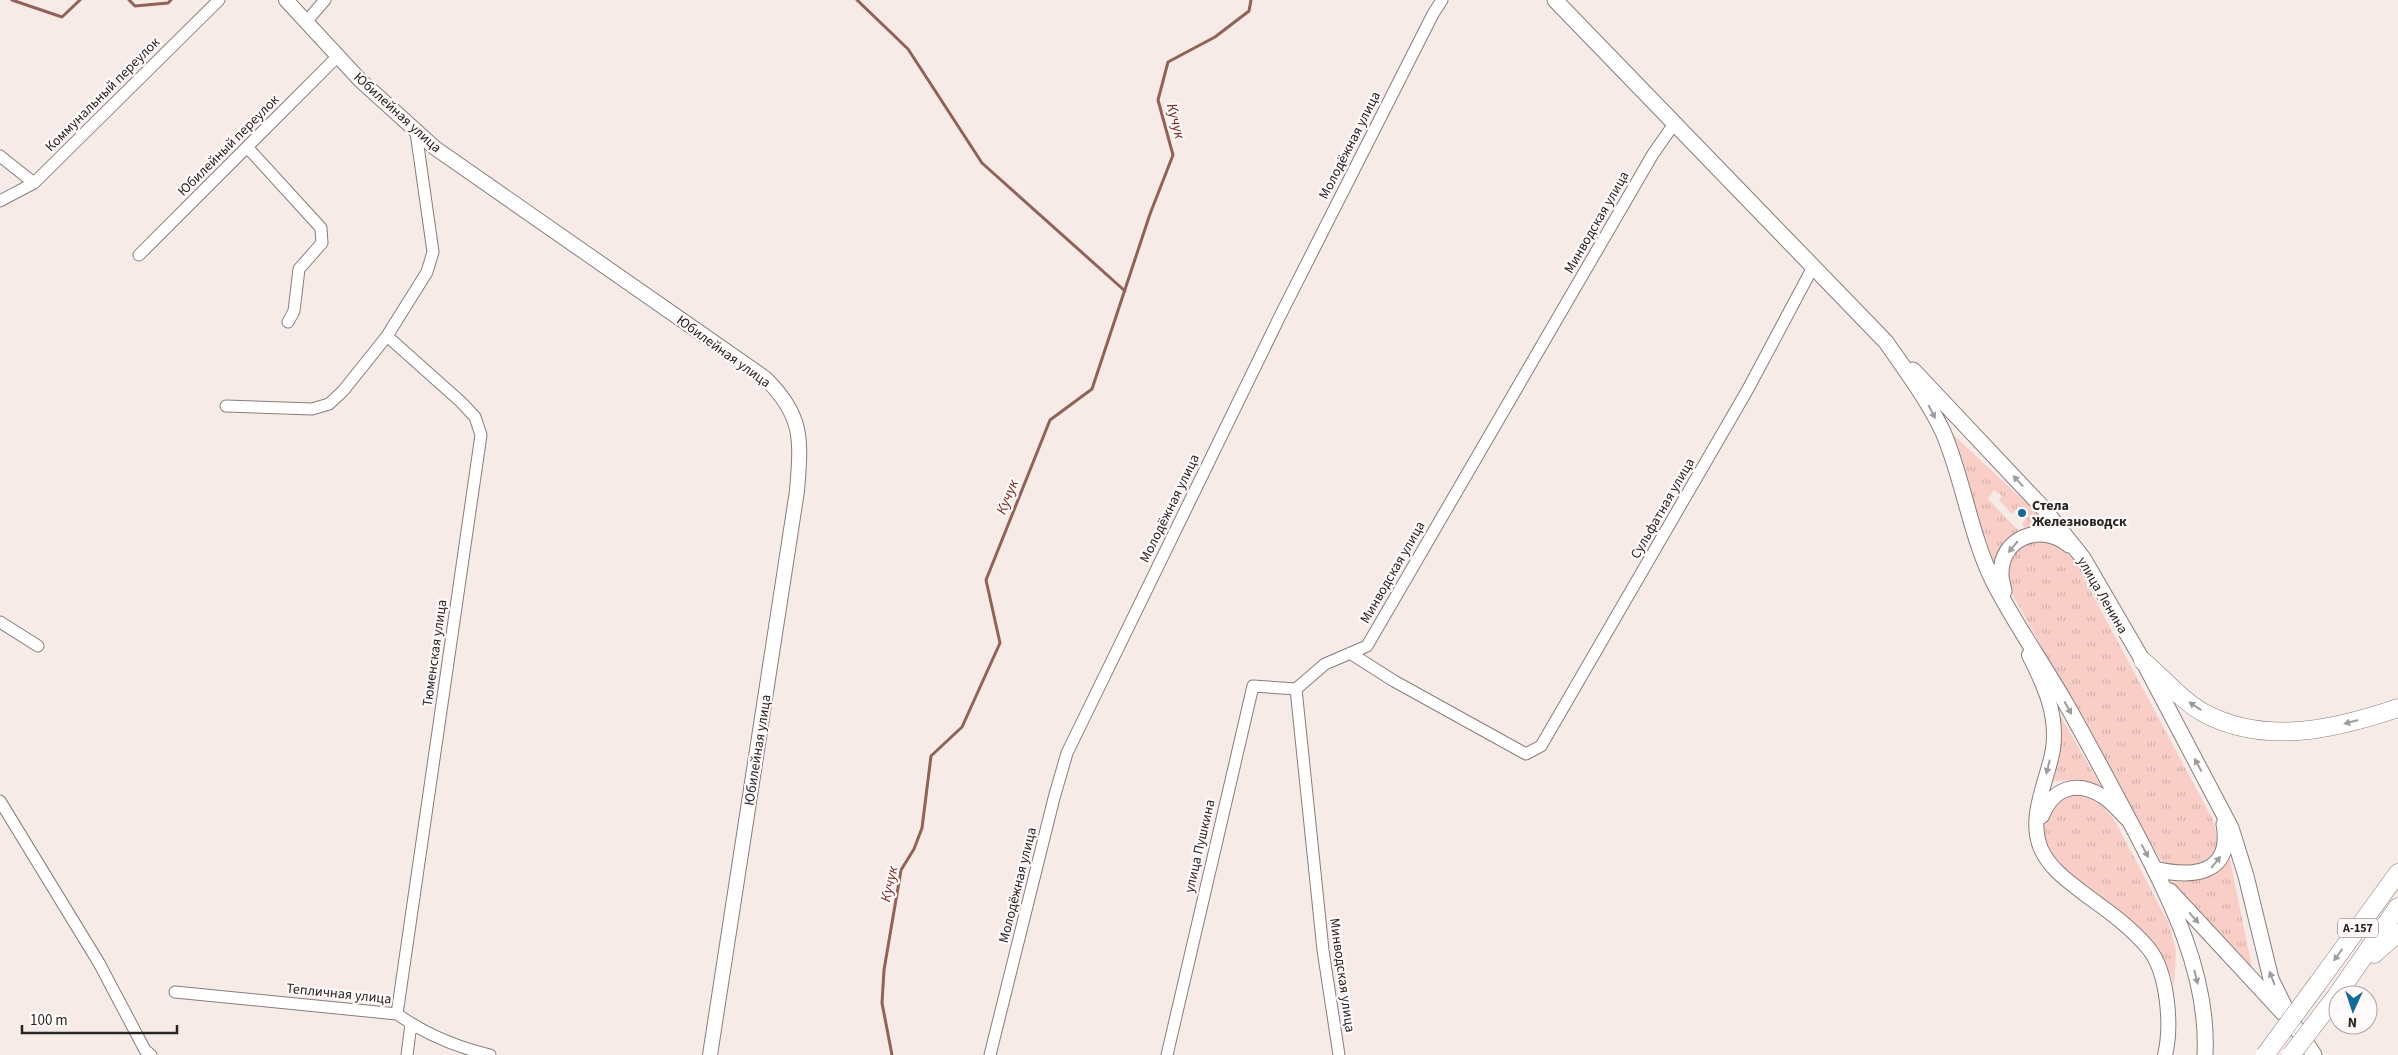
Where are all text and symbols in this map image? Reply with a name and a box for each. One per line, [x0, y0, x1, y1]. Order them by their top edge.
street label: Коммунальный переулок [41, 33, 165, 157]
street label: Юбилейная улица [349, 68, 446, 158]
street label: Молодёжная улица [1314, 88, 1386, 203]
street label: Юбилейный переулок [173, 90, 284, 201]
water label: Кучук [1161, 101, 1190, 142]
street label: Минводская улица [1559, 168, 1634, 277]
street label: Юбилейная улица [672, 311, 775, 393]
one-way arrow [1928, 404, 1936, 419]
street label: Молодёжная улица [1135, 451, 1205, 566]
street label: Сульфатная улица [1626, 454, 1700, 563]
one-way arrow [2012, 475, 2024, 487]
water label: Кучук [991, 476, 1024, 518]
place label: Стела Железноводск [2032, 496, 2127, 532]
marker: Стела Железноводск [2016, 507, 2028, 519]
street label: Минводская улица [1355, 518, 1430, 627]
one-way arrow [2007, 541, 2018, 554]
street label: улица Ленина [2072, 553, 2132, 638]
street label: Тюменская улица [418, 598, 452, 708]
street label: Юбилейная улица [739, 693, 777, 807]
one-way arrow [2064, 700, 2072, 715]
one-way arrow [2188, 701, 2201, 711]
one-way arrow [2344, 718, 2359, 726]
one-way arrow [2194, 758, 2202, 773]
one-way arrow [2044, 759, 2052, 774]
street label: улица Пушкина [1180, 798, 1220, 895]
street label: Молодёжная улица [994, 825, 1042, 945]
one-way arrow [2141, 843, 2149, 858]
one-way arrow [2211, 855, 2222, 868]
water label: Кучук [875, 863, 904, 904]
one-way arrow [2189, 912, 2200, 925]
street label: Минводская улица [1324, 917, 1360, 1034]
road number: А-157 [2338, 918, 2378, 938]
one-way arrow [2333, 948, 2343, 962]
one-way arrow [2192, 970, 2200, 985]
one-way arrow [2268, 970, 2276, 985]
street label: Тепличная улица [285, 979, 392, 1009]
north arrow [2328, 985, 2378, 1035]
scale bar [22, 1002, 178, 1034]
text: 100 m [30, 1010, 68, 1031]
text: N [2347, 1012, 2358, 1032]

